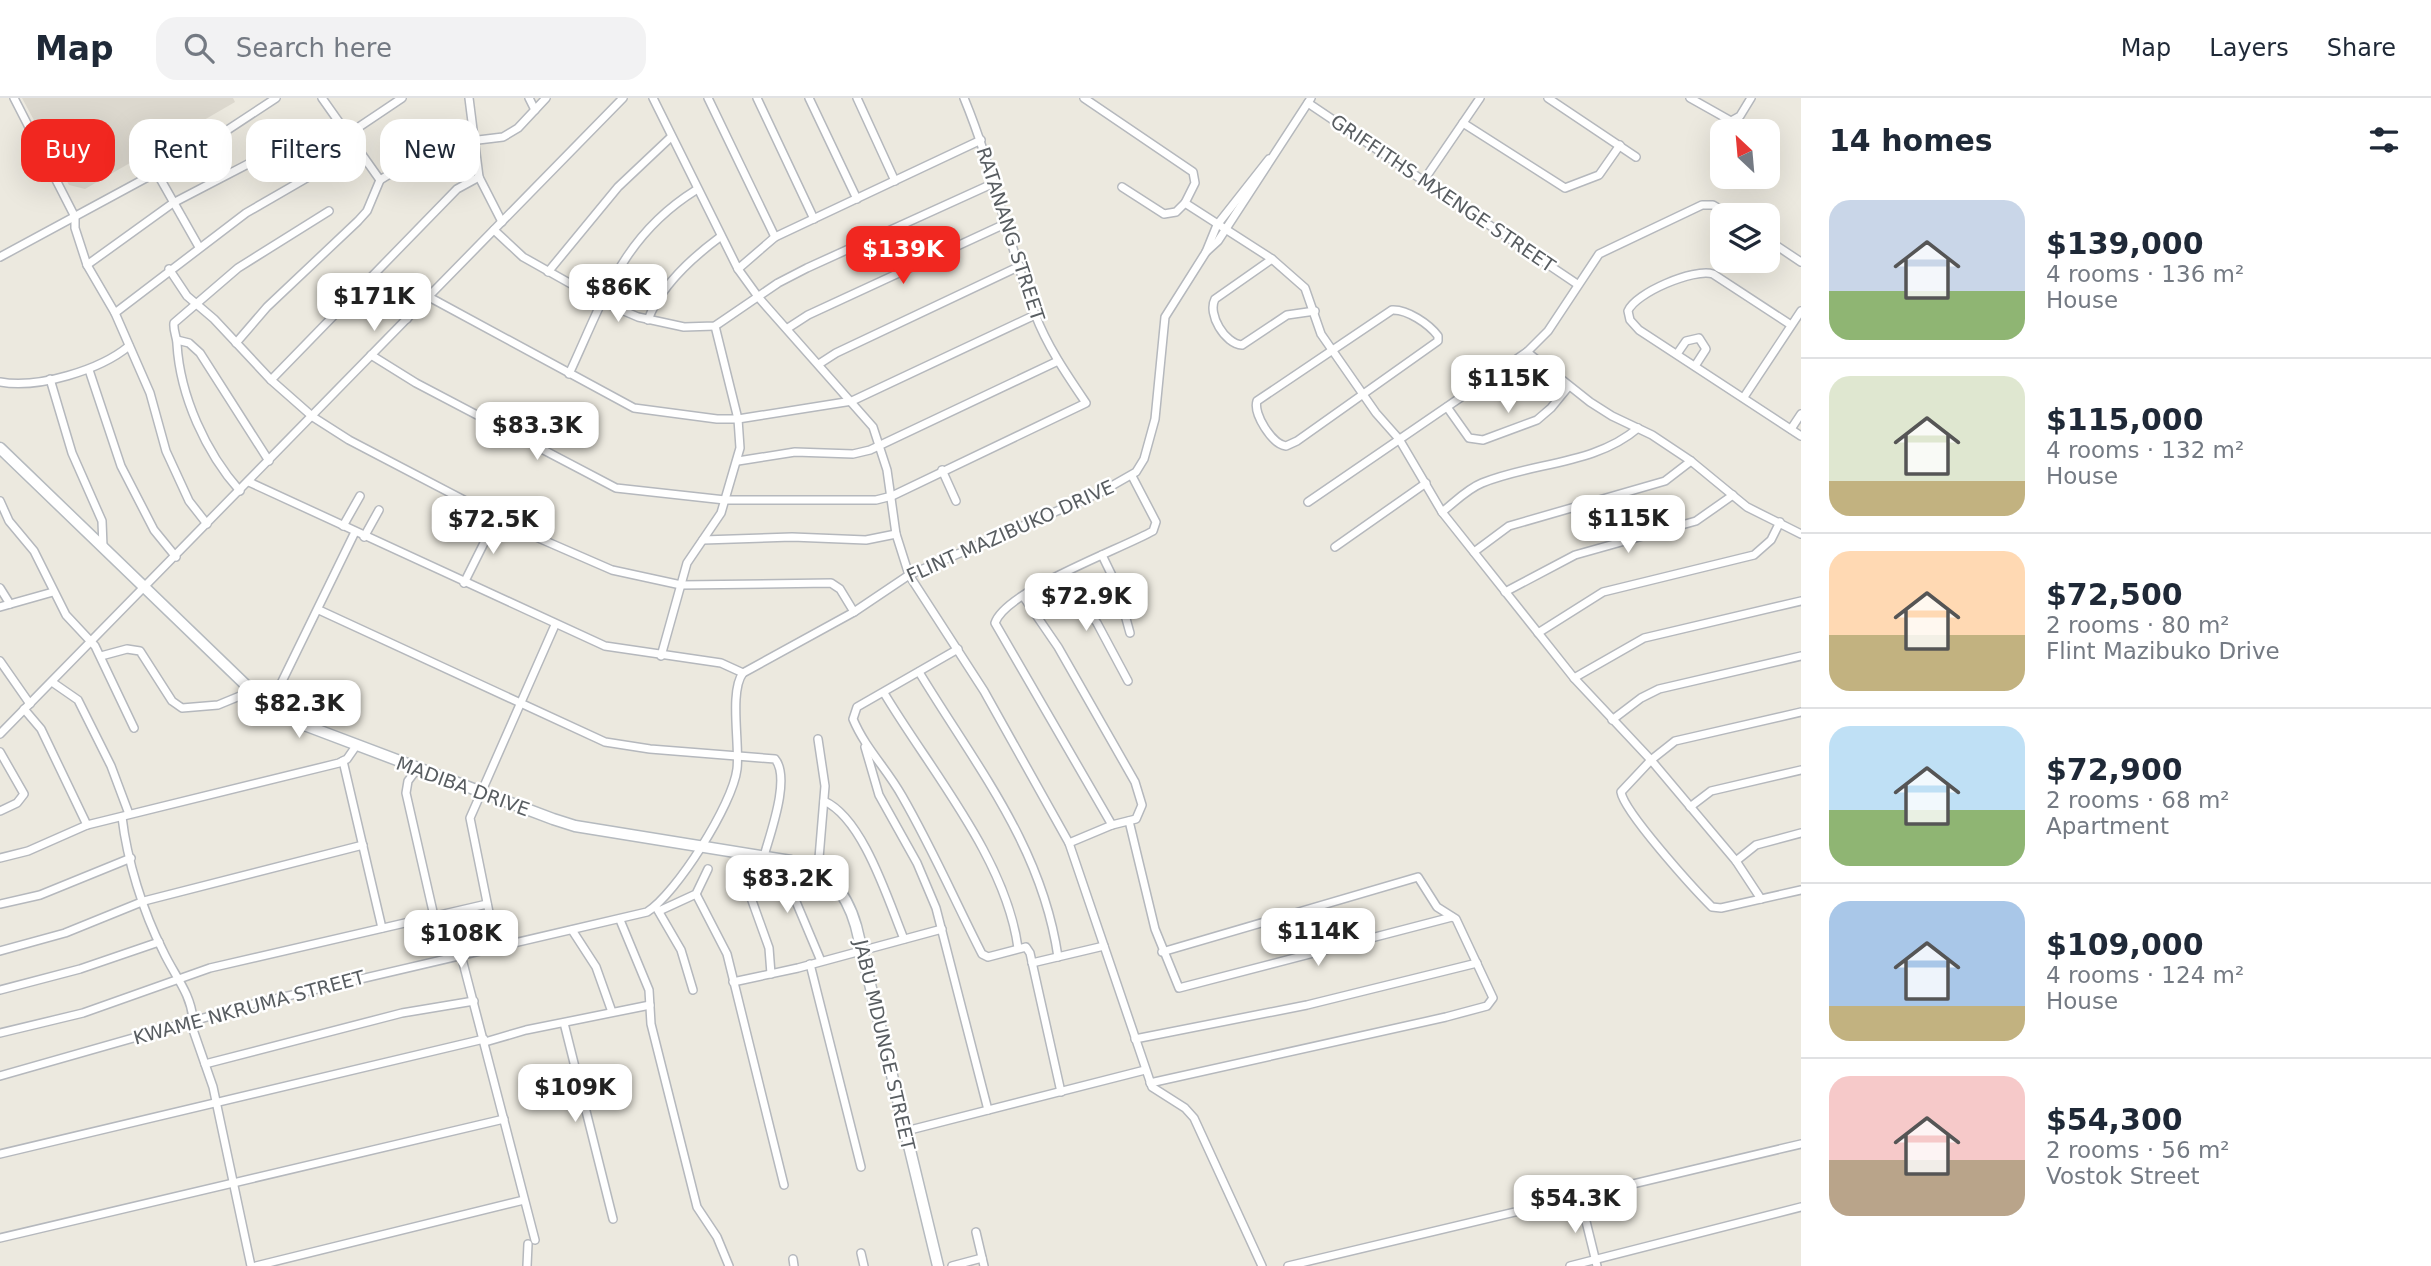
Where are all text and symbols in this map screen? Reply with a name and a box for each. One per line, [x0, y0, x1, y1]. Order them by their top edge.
search box [156, 17, 646, 80]
text: Map [35, 29, 114, 68]
icon: search [180, 29, 218, 67]
text: Search here [236, 33, 392, 63]
text: Map [2121, 34, 2171, 62]
text: Layers [2209, 34, 2289, 62]
text: Share [2327, 34, 2396, 62]
street label: GRIFFITHS MXENGE STREET [1327, 110, 1560, 277]
chip: Buy [21, 119, 115, 182]
chip: Rent [129, 119, 232, 182]
chip: Filters [246, 119, 366, 182]
chip: New [380, 119, 480, 182]
north arrow [1710, 119, 1780, 189]
map controls [1710, 119, 1780, 273]
icon: filters [2365, 121, 2403, 159]
text: 14 homes [1829, 123, 1993, 158]
street label: RATANANG STREET [972, 144, 1050, 324]
button: layers [1710, 203, 1780, 273]
pin: $139K [854, 226, 952, 286]
text: $139,000 [2046, 226, 2204, 261]
icon: home [1885, 228, 1969, 312]
text: $139K [862, 236, 944, 262]
text: 4 rooms · 136 m² [2046, 261, 2244, 287]
pin: $86K [577, 264, 659, 324]
pin: $171K [325, 274, 423, 333]
text: $86K [585, 274, 651, 300]
text: $171K [333, 283, 415, 309]
text: House [2046, 287, 2118, 313]
pin: $115K [1459, 356, 1557, 415]
text: $115K [1467, 365, 1549, 391]
pin: $83.3K [480, 402, 594, 462]
text: $115,000 [2046, 402, 2204, 437]
icon: home [1885, 404, 1969, 488]
text: $83.3K [492, 412, 582, 438]
text: 4 rooms · 132 m² [2046, 437, 2244, 463]
text: House [2046, 463, 2118, 489]
street label: FLINT MAZIBUKO DRIVE [903, 475, 1117, 587]
pin: $72.5K [436, 496, 550, 556]
pin: $115K [1579, 496, 1677, 555]
text: $115K [1587, 505, 1669, 531]
text: $72.5K [448, 506, 538, 532]
pin: $72.9K [1029, 574, 1143, 633]
text: $72,500 [2046, 577, 2183, 612]
icon: home [1885, 579, 1969, 663]
text: $72.9K [1041, 583, 1131, 609]
text: 2 rooms · 80 m² [2046, 612, 2230, 638]
text: Flint Mazibuko Drive [2046, 638, 2280, 664]
pin: $82.3K [242, 680, 356, 740]
text: $82.3K [254, 690, 344, 716]
street label: MADIBA DRIVE [393, 752, 533, 820]
text: $72,900 [2046, 752, 2183, 787]
icon: home [1885, 754, 1969, 838]
text: 2 rooms · 68 m² [2046, 787, 2230, 813]
text: Apartment [2046, 813, 2169, 839]
pin: $83.2K [730, 856, 844, 915]
text: $83.2K [742, 865, 832, 891]
pin: $114K [1269, 908, 1367, 968]
pin: $108K [412, 910, 510, 970]
text: $114K [1277, 918, 1359, 944]
text: $108K [420, 920, 502, 946]
text: $109,000 [2046, 927, 2204, 962]
icon: home [1885, 929, 1969, 1013]
street label: JABU MDUNGE STREET [850, 936, 920, 1153]
text: 4 rooms · 124 m² [2046, 962, 2244, 988]
street label: KWAME NKRUMA STREET [131, 965, 367, 1049]
text: House [2046, 988, 2118, 1014]
pin: $109K [526, 1065, 624, 1124]
text: $109K [534, 1074, 616, 1100]
text: $54,300 [2046, 1102, 2183, 1137]
icon: home [1885, 1104, 1969, 1188]
text: 2 rooms · 56 m² [2046, 1137, 2230, 1163]
text: Vostok Street [2046, 1163, 2200, 1189]
pin: $54.3K [1518, 1176, 1632, 1235]
text: $54.3K [1530, 1185, 1620, 1211]

